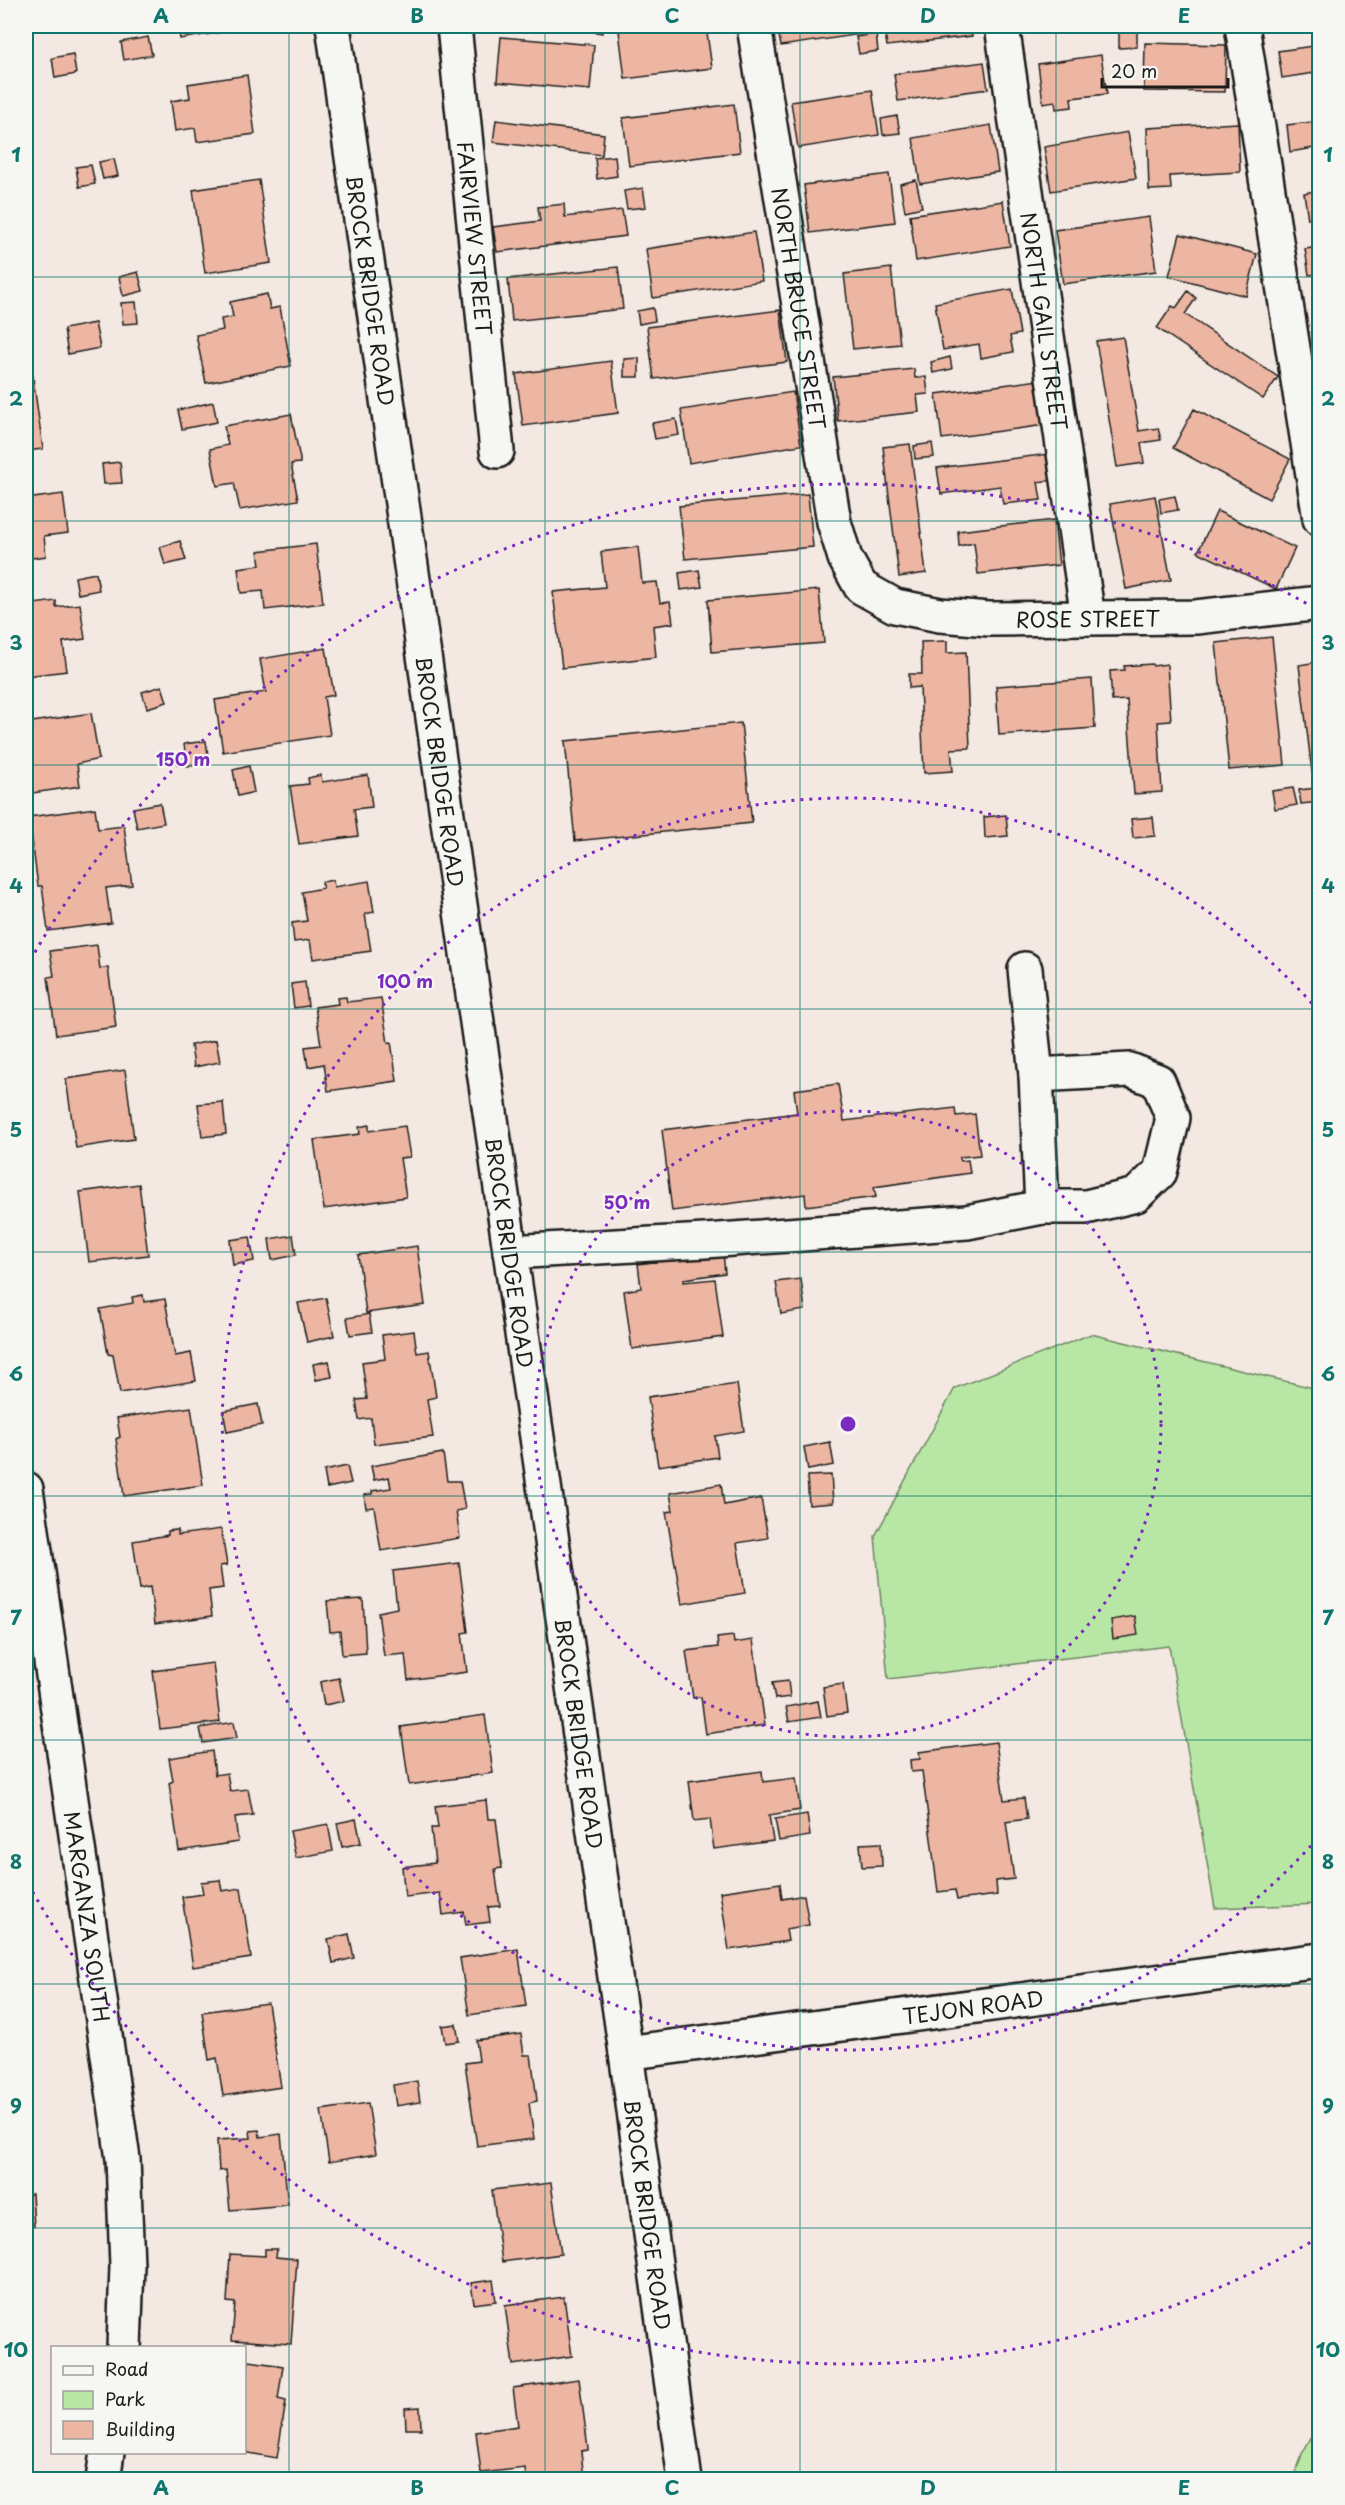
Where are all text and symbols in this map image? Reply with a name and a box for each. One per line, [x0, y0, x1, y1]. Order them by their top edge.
text: A [153, 0, 169, 30]
text: B [410, 0, 424, 30]
text: C [664, 0, 680, 30]
text: D [920, 0, 936, 30]
text: E [1178, 0, 1190, 30]
scale bar [1102, 51, 1228, 89]
text: 20 m [1111, 57, 1157, 84]
text: 1 [11, 139, 21, 169]
street label: FAIRVIEW STREET [450, 139, 501, 337]
text: 1 [1323, 139, 1333, 169]
street label: BROCK BRIDGE ROAD [339, 173, 404, 408]
street label: NORTH BRUCE STREET [764, 185, 835, 432]
street label: NORTH GAIL STREET [1013, 210, 1077, 433]
text: 2 [9, 383, 23, 413]
text: 2 [1321, 383, 1335, 413]
street label: ROSE STREET [1016, 601, 1161, 635]
text: 3 [9, 627, 23, 657]
text: 3 [1321, 627, 1335, 657]
street label: BROCK BRIDGE ROAD [408, 654, 473, 889]
text: 150 m [156, 745, 210, 772]
text: 4 [9, 870, 23, 900]
text: 4 [1321, 870, 1335, 900]
text: 100 m [377, 967, 433, 994]
text: 5 [10, 1114, 22, 1144]
text: 5 [1322, 1114, 1334, 1144]
street label: BROCK BRIDGE ROAD [478, 1135, 543, 1370]
text: 50 m [604, 1188, 650, 1215]
text: 6 [9, 1358, 23, 1388]
text: 6 [1321, 1358, 1335, 1388]
centre of rings [838, 1414, 858, 1434]
text: 7 [10, 1602, 22, 1632]
text: 7 [1322, 1602, 1334, 1632]
street label: BROCK BRIDGE ROAD [547, 1616, 612, 1851]
street label: MARGANZA SOUTH [57, 1809, 119, 2024]
text: 8 [10, 1846, 22, 1876]
text: 8 [1322, 1846, 1334, 1876]
street label: TEJON ROAD [900, 1981, 1045, 2032]
text: 9 [10, 2090, 22, 2120]
text: 9 [1322, 2090, 1334, 2120]
street label: BROCK BRIDGE ROAD [617, 2097, 680, 2332]
text: 10 [4, 2334, 28, 2364]
text: 10 [1316, 2334, 1340, 2364]
legend [51, 2346, 246, 2454]
text: Road [105, 2355, 149, 2382]
text: Park [105, 2385, 145, 2412]
text: Building [105, 2415, 175, 2442]
text: A [153, 2472, 169, 2502]
text: B [410, 2472, 424, 2502]
text: C [664, 2472, 680, 2502]
text: D [920, 2472, 936, 2502]
text: E [1178, 2472, 1190, 2502]

